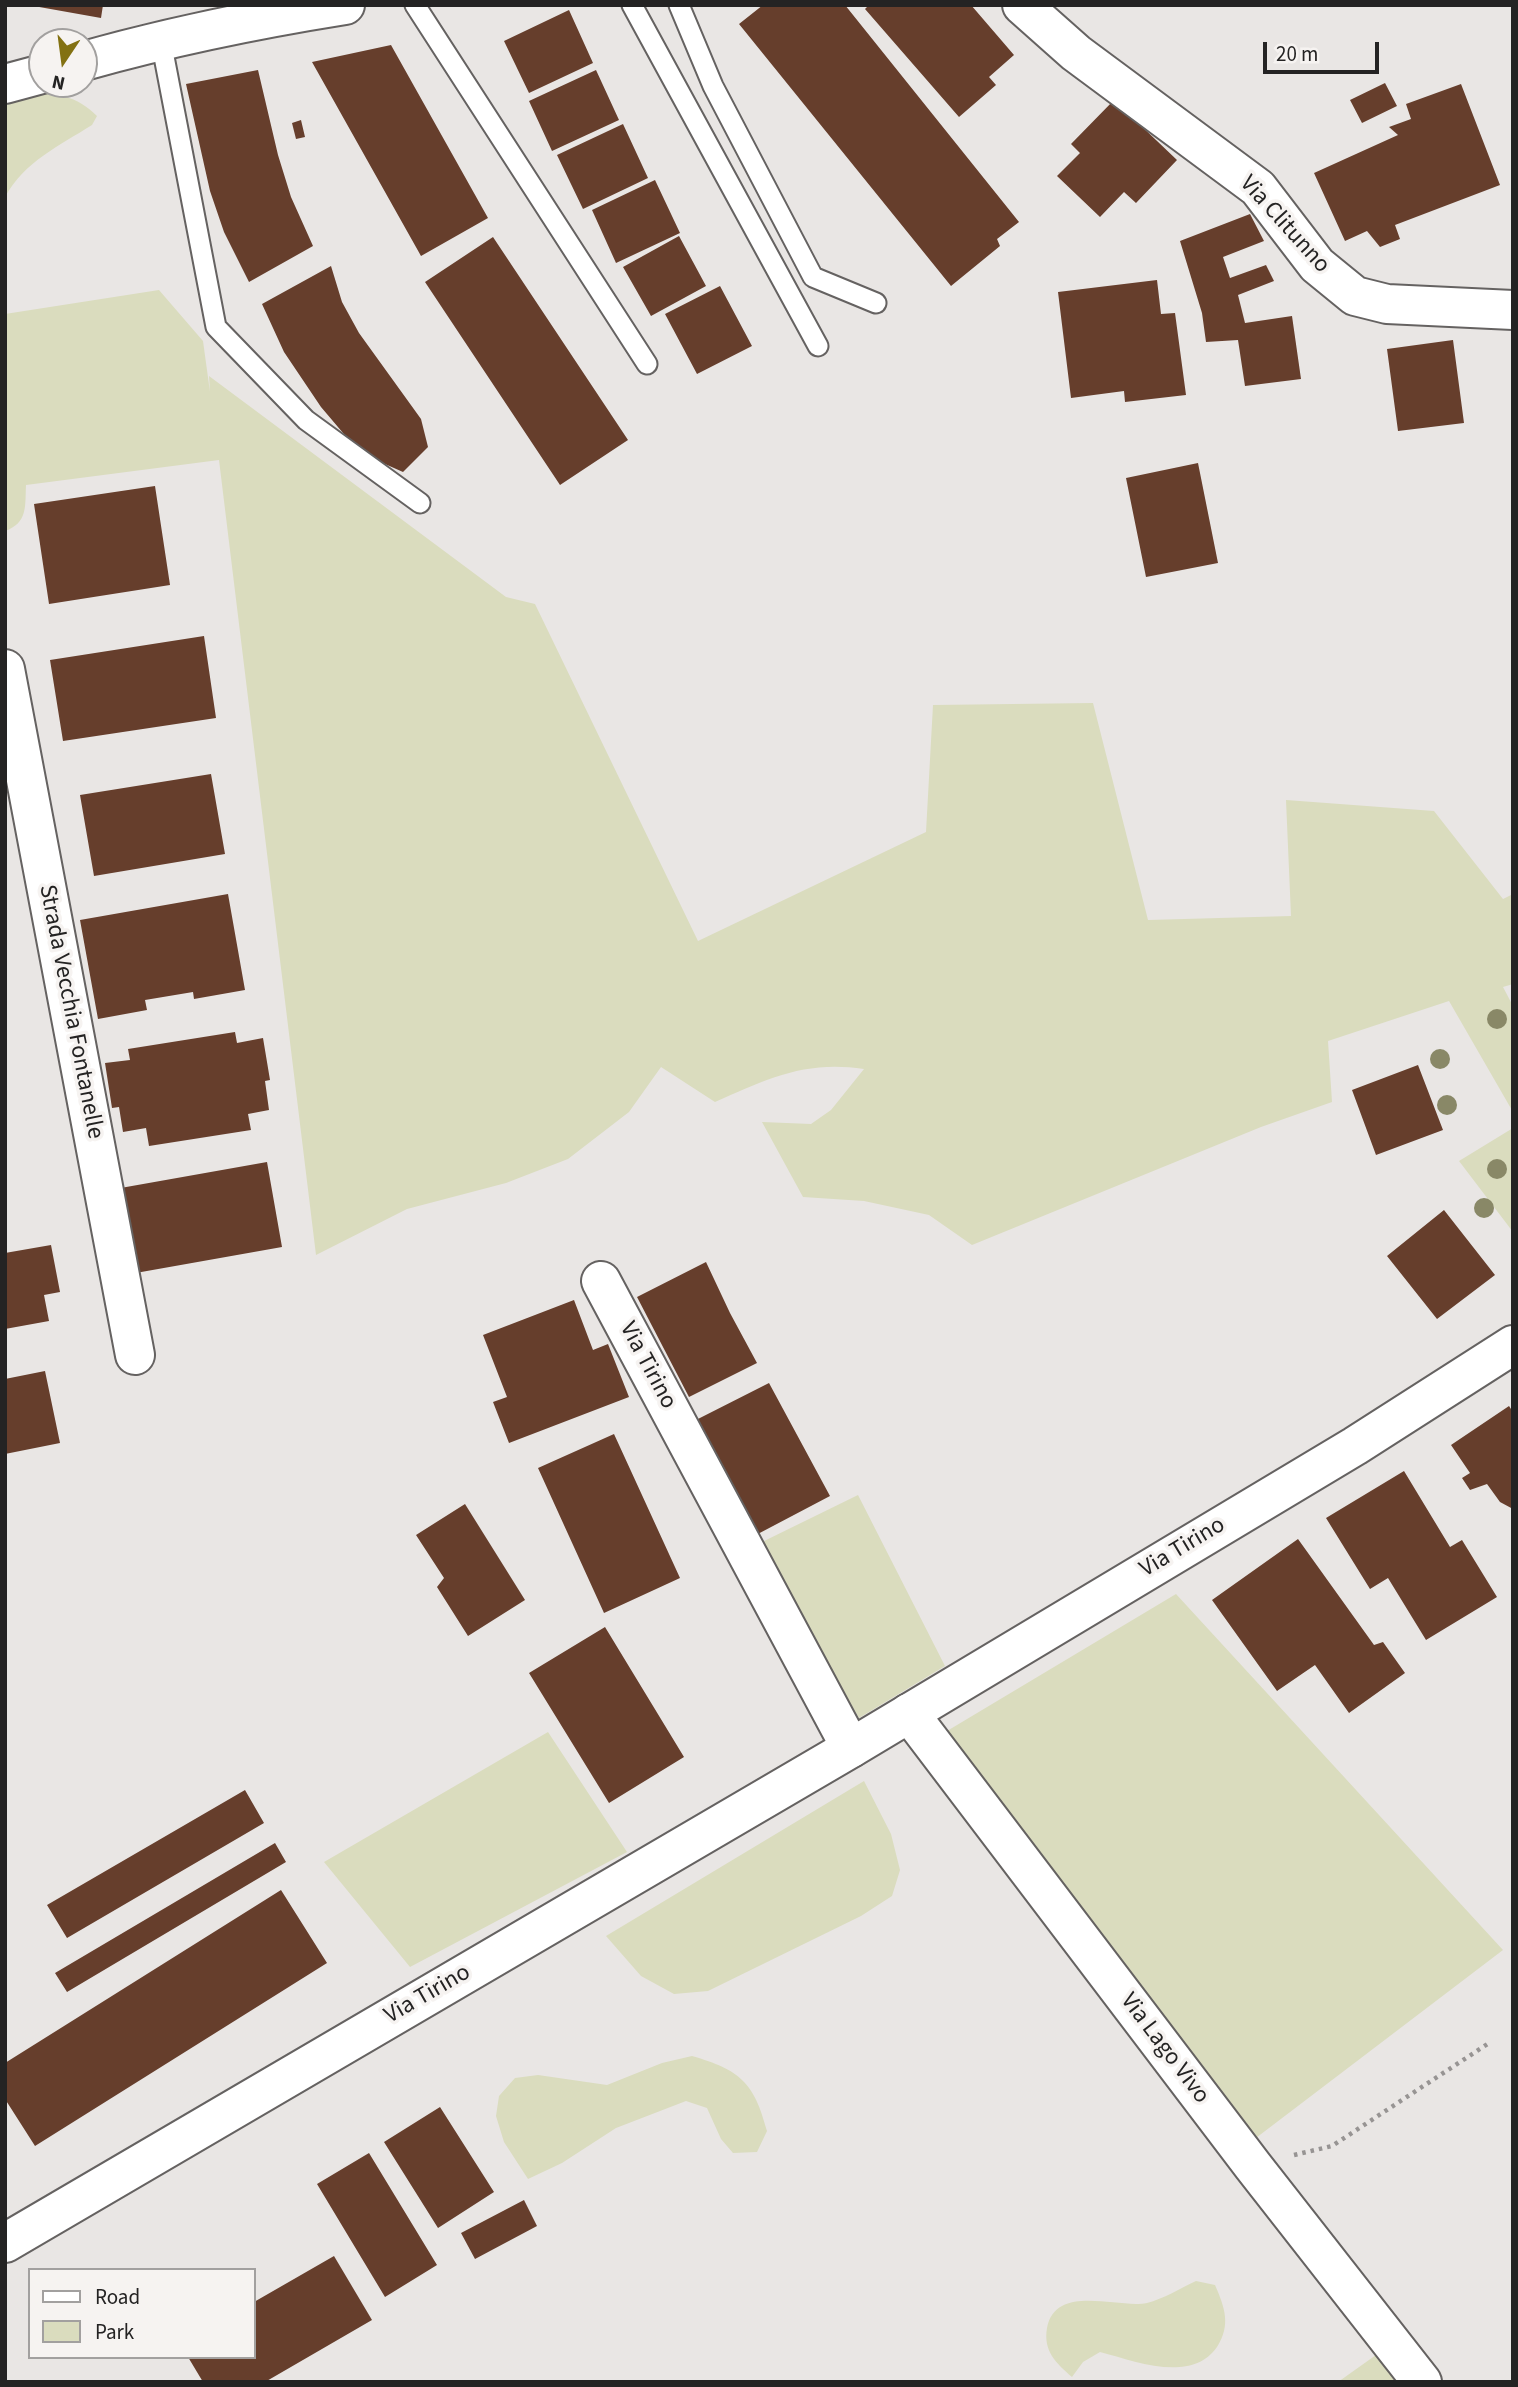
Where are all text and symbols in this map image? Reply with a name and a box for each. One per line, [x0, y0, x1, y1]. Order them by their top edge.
north arrow [28, 28, 98, 98]
scale bar [1266, 28, 1382, 72]
text: 20 m [1276, 39, 1318, 69]
text: N [49, 67, 68, 97]
street label: Via Clitunno [1233, 170, 1335, 280]
street label: Strada Vecchia Fontanelle [31, 883, 109, 1141]
street label: Via Tirino [612, 1318, 682, 1414]
street label: Via Tirino [1135, 1511, 1231, 1585]
street label: Via Tirino [380, 1959, 476, 2031]
street label: Via Lago Vivo [1113, 1988, 1215, 2110]
legend [28, 2268, 256, 2359]
text: Road [95, 2282, 140, 2312]
text: Park [95, 2317, 134, 2347]

